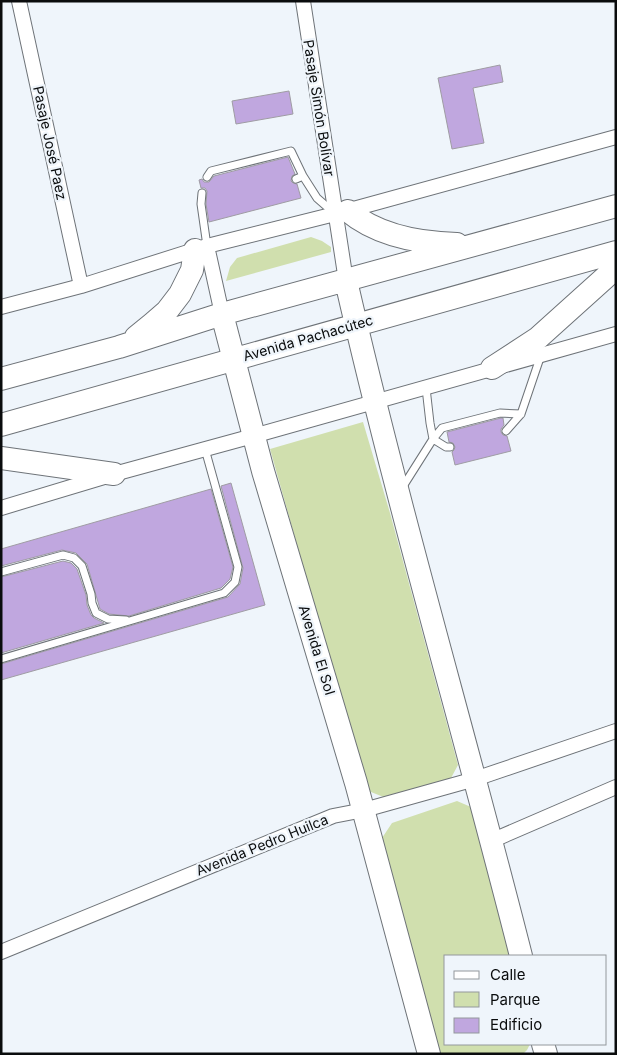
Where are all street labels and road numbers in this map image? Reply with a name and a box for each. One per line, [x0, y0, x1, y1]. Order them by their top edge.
street label: Pasaje Simón Bolívar [300, 38, 339, 177]
street label: Pasaje José Paez [30, 84, 71, 201]
street label: Avenida Pachacútec [241, 311, 375, 364]
street label: Avenida El Sol [296, 603, 339, 697]
street label: Avenida Pedro Huilca [193, 810, 330, 879]

